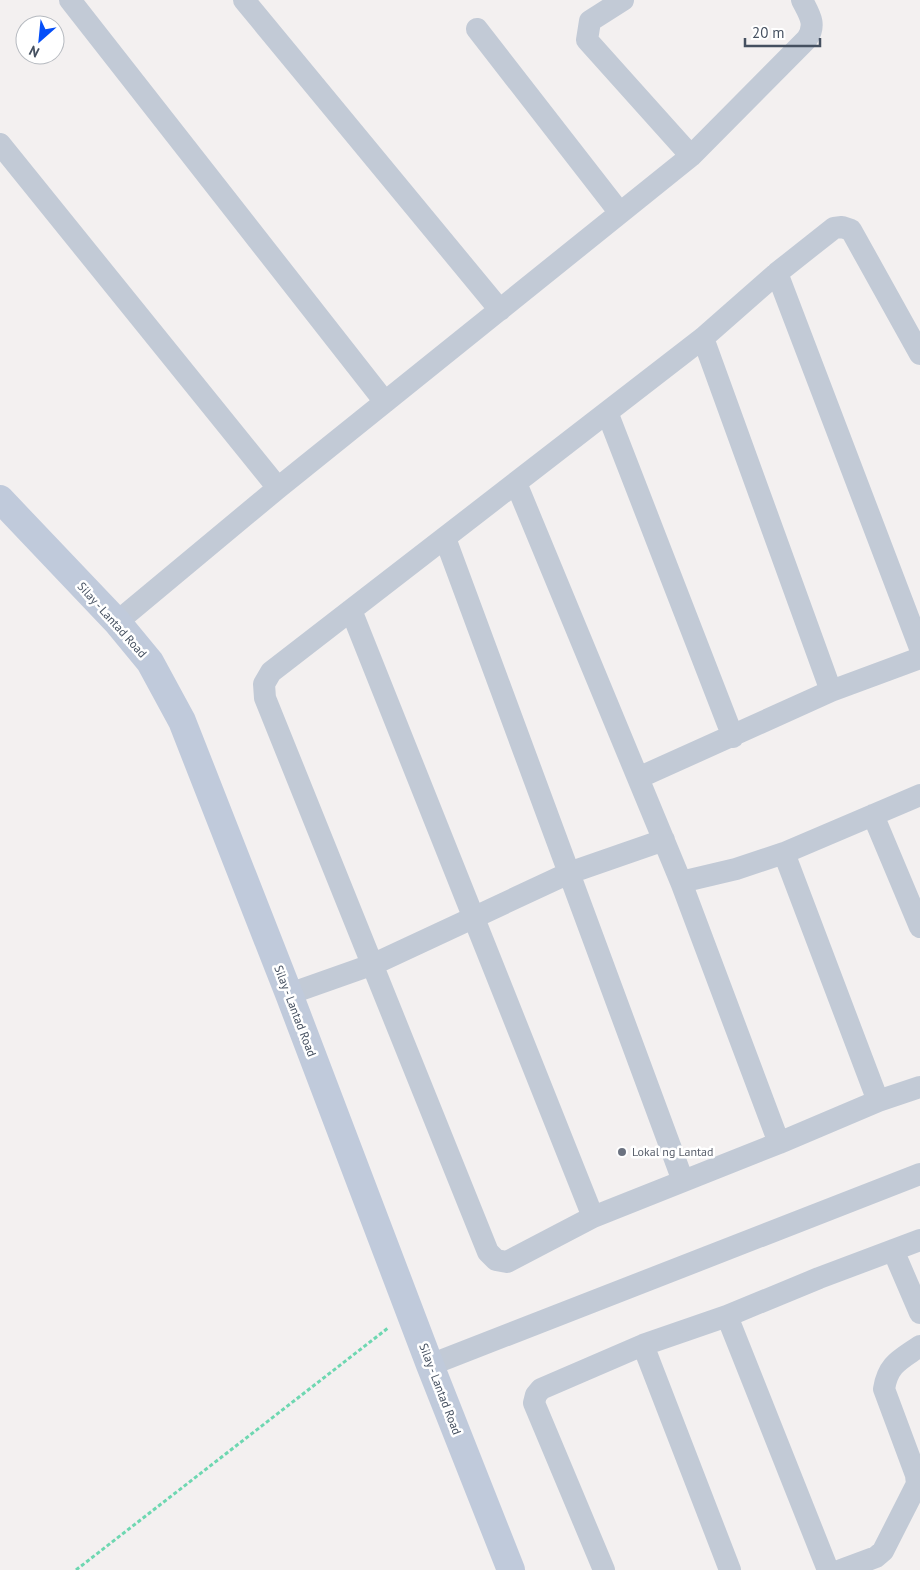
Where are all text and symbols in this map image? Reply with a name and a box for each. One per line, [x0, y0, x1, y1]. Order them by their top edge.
north arrow [15, 15, 65, 65]
scale bar [745, 15, 820, 47]
text: 20 m [752, 23, 785, 42]
text: N [26, 41, 42, 62]
street label: Silay - Lantad Road [74, 579, 150, 661]
street label: Silay - Lantad Road [271, 963, 320, 1059]
place label: Lokal ng Lantad [632, 1144, 714, 1159]
marker: Lokal ng Lantad [616, 1146, 628, 1158]
street label: Silay - Lantad Road [416, 1341, 465, 1437]

